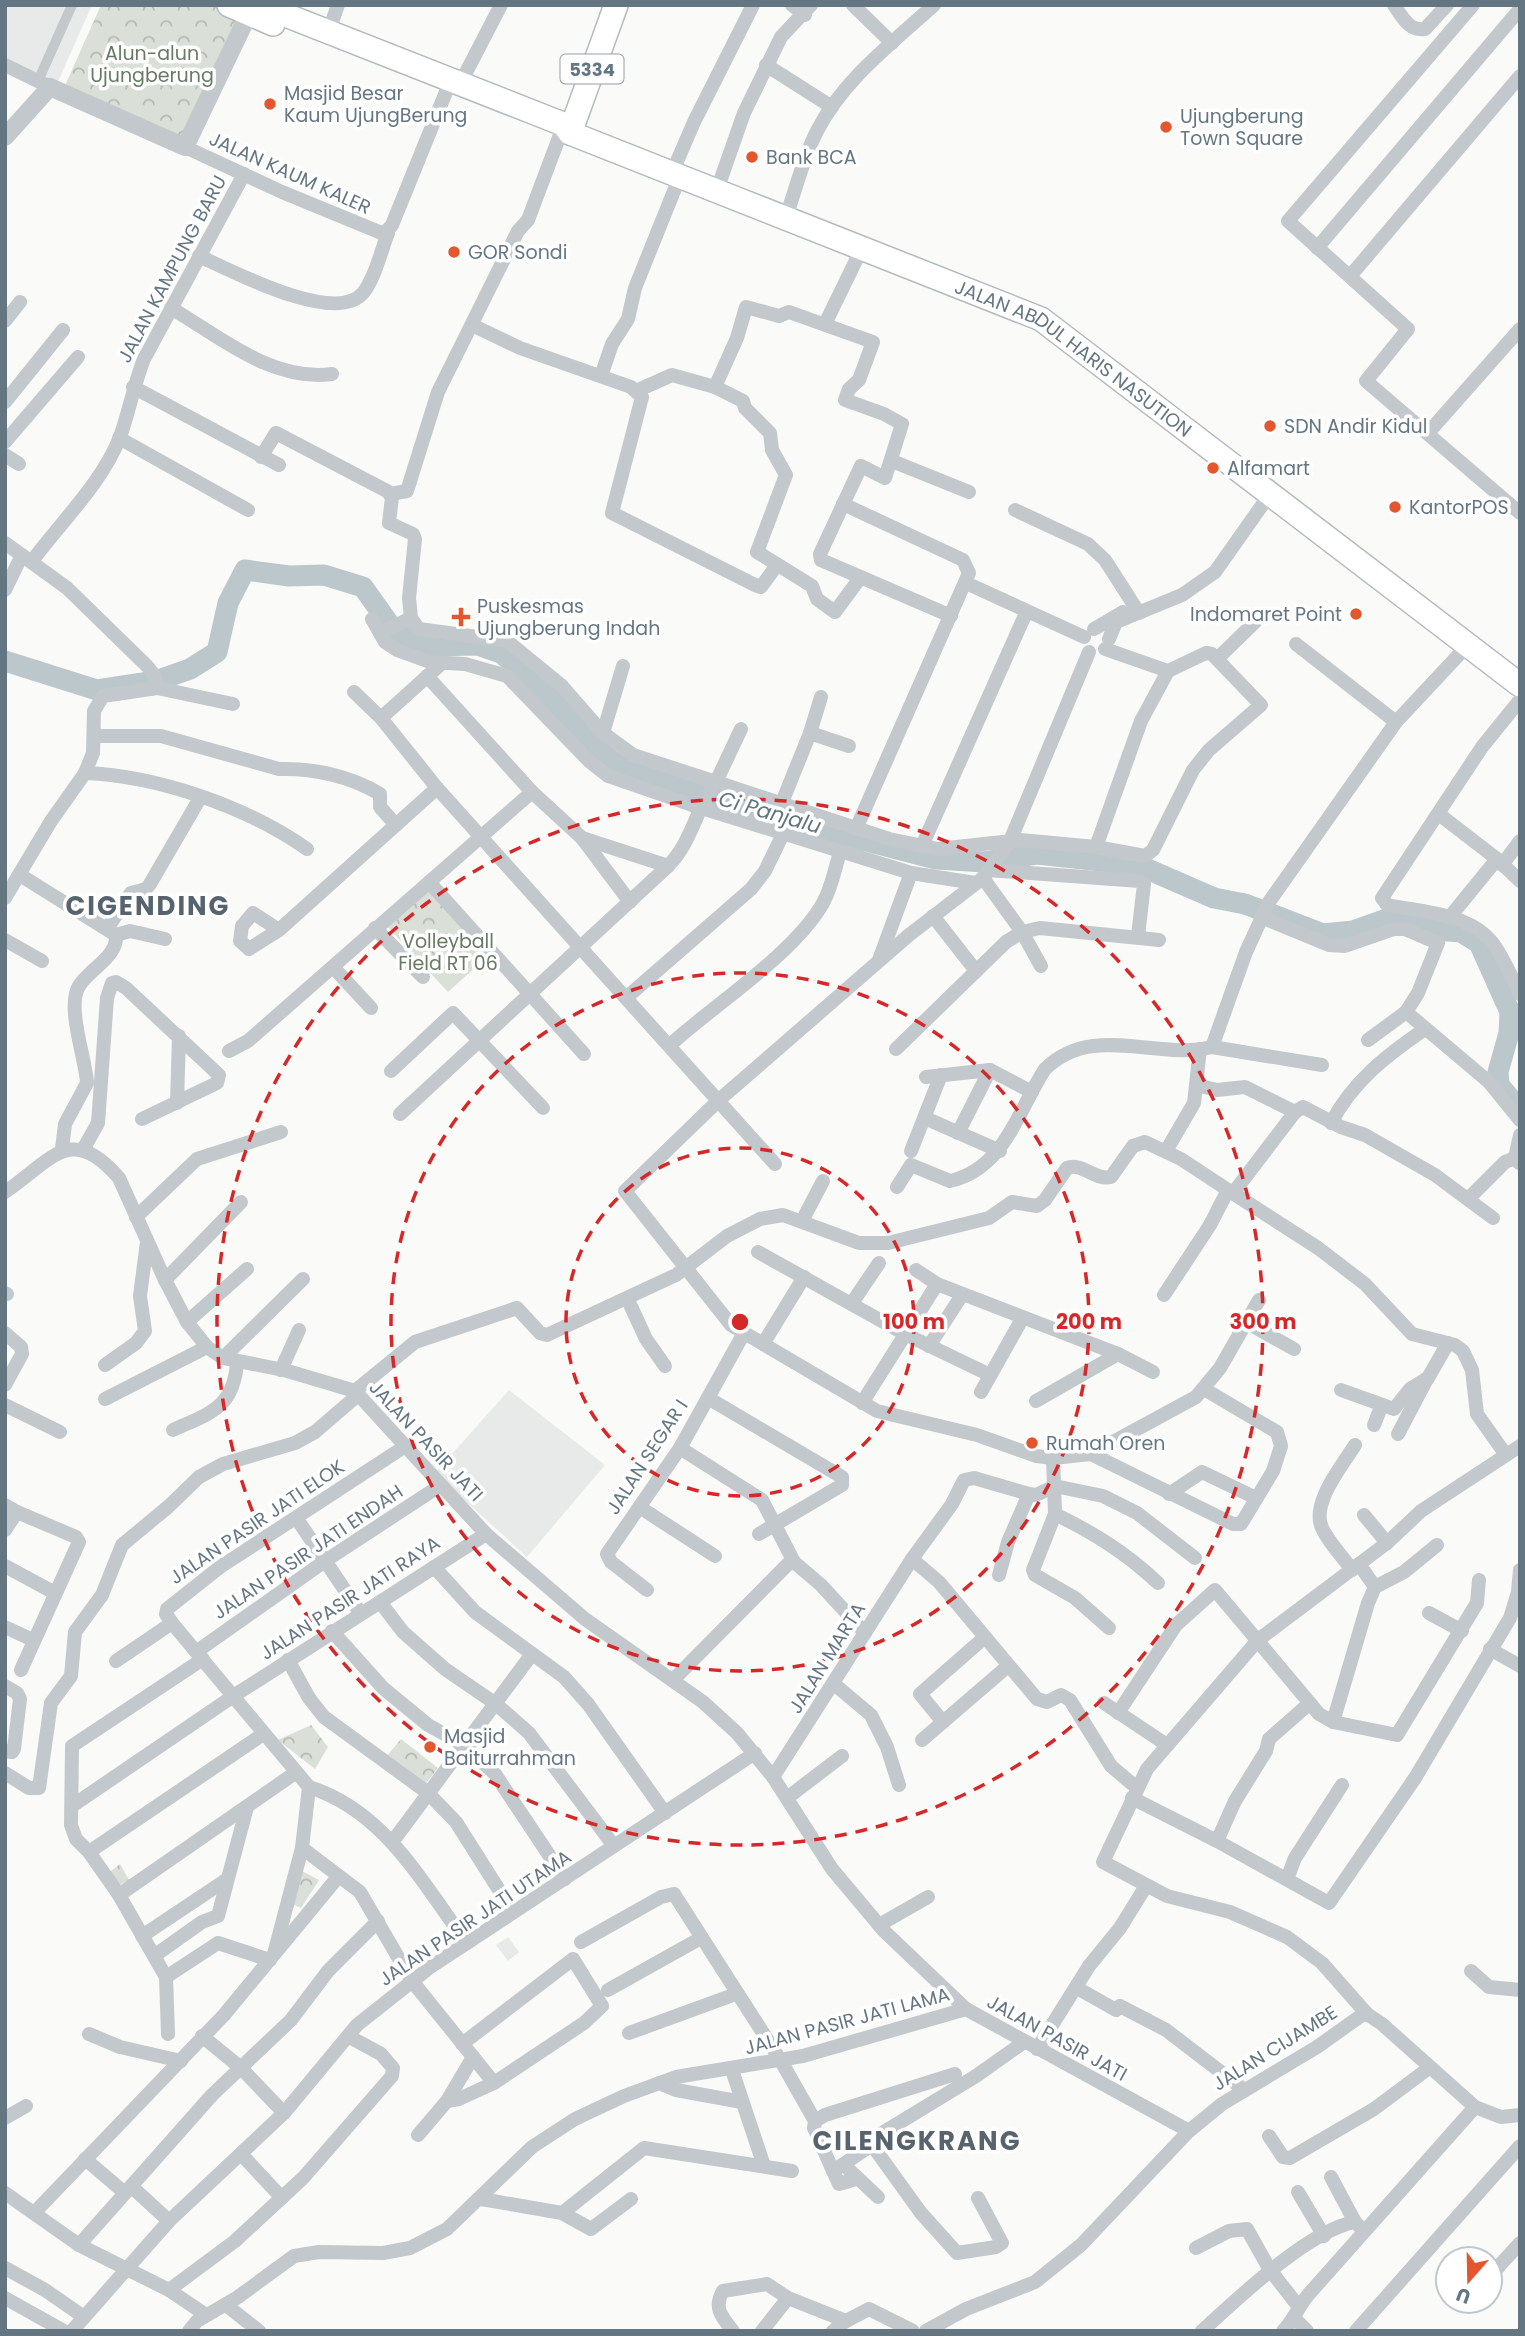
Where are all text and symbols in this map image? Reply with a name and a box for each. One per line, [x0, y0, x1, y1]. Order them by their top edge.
park label: Alun-alun Ujungberung [90, 40, 214, 89]
road number: 5334 [560, 55, 624, 84]
place label: Masjid Besar Kaum UjungBerung [284, 80, 467, 129]
marker: Masjid Besar Kaum UjungBerung [262, 96, 278, 112]
place label: Ujungberung Town Square [1180, 103, 1304, 152]
marker: Ujungberung Town Square [1158, 119, 1174, 135]
street label: JALAN KAUM KALER [205, 125, 375, 221]
place label: Bank BCA [766, 144, 857, 171]
marker: Bank BCA [744, 149, 760, 165]
street label: JALAN KAMPUNG BARU [111, 171, 233, 367]
place label: GOR Sondi [468, 239, 567, 266]
marker: GOR Sondi [446, 244, 462, 260]
street label: JALAN ABDUL HARIS NASUTION [951, 273, 1198, 443]
place label: SDN Andir Kidul [1284, 413, 1427, 440]
marker: SDN Andir Kidul [1262, 418, 1278, 434]
place label: Alfamart [1227, 455, 1310, 482]
marker: Alfamart [1205, 460, 1221, 476]
place label: KantorPOS [1409, 494, 1509, 521]
marker: KantorPOS [1387, 499, 1403, 515]
place label: Puskesmas Ujungberung Indah [477, 593, 660, 642]
place label: Indomaret Point [1190, 601, 1342, 628]
marker: Indomaret Point [1348, 606, 1364, 622]
marker: Puskesmas Ujungberung Indah [451, 607, 471, 627]
water label: Ci Panjalu [715, 784, 825, 840]
district label: CIGENDING [66, 888, 230, 924]
park label: Volleyball Field RT 06 [398, 928, 498, 977]
text: 100 m [883, 1307, 945, 1336]
text: 200 m [1056, 1307, 1122, 1336]
text: 300 m [1230, 1307, 1296, 1336]
centre of rings [728, 1310, 752, 1334]
street label: JALAN PASIR JATI [363, 1375, 489, 1507]
street label: JALAN SEGAR I [600, 1394, 694, 1520]
place label: Rumah Oren [1046, 1430, 1165, 1457]
marker: Rumah Oren [1024, 1435, 1040, 1451]
street label: JALAN PASIR JATI ELOK [164, 1453, 350, 1591]
street label: JALAN PASIR JATI ENDAH [208, 1478, 408, 1626]
street label: JALAN PASIR JATI RAYA [255, 1529, 445, 1666]
street label: JALAN MARTA [782, 1597, 872, 1719]
place label: Masjid Baiturrahman [444, 1723, 576, 1772]
marker: Masjid Baiturrahman [422, 1739, 438, 1755]
street label: JALAN PASIR JATI UTAMA [374, 1843, 577, 1993]
street label: JALAN PASIR JATI LAMA [741, 1981, 953, 2061]
street label: JALAN PASIR JATI [982, 1988, 1132, 2088]
street label: JALAN CIJAMBE [1208, 1999, 1342, 2097]
district label: CILENGKRANG [813, 2123, 1021, 2159]
north arrow [1434, 2245, 1504, 2315]
text: U [1452, 2281, 1474, 2310]

